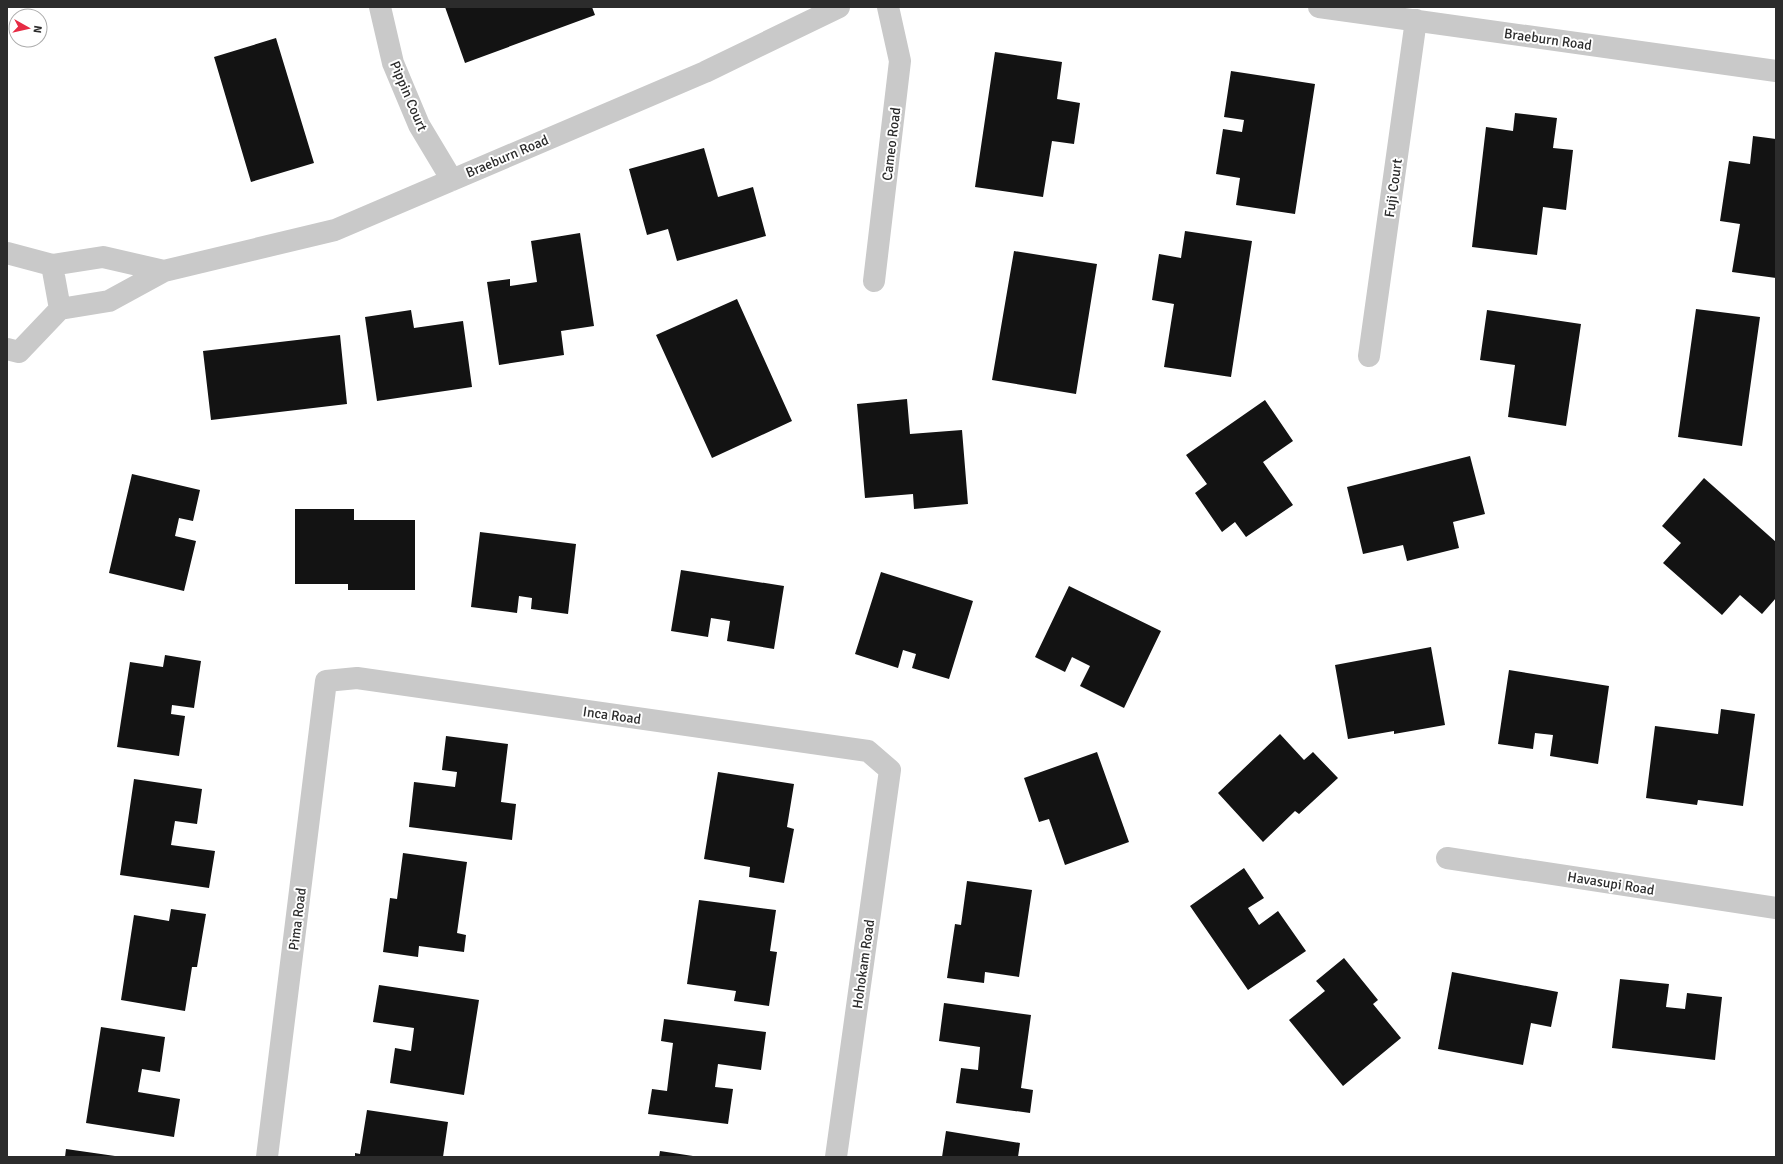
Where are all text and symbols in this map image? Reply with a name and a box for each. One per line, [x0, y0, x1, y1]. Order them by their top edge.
north arrow [8, 8, 48, 48]
text: N [30, 25, 44, 34]
street label: Braeburn Road [1503, 25, 1593, 54]
street label: Pippin Court [386, 58, 431, 134]
street label: Cameo Road [879, 106, 904, 182]
street label: Braeburn Road [463, 131, 551, 182]
street label: Fuji Court [1381, 158, 1406, 218]
street label: Inca Road [582, 703, 642, 728]
street label: Havasupi Road [1566, 868, 1656, 899]
street label: Pima Road [285, 887, 310, 951]
street label: Hohokam Road [849, 918, 878, 1010]

